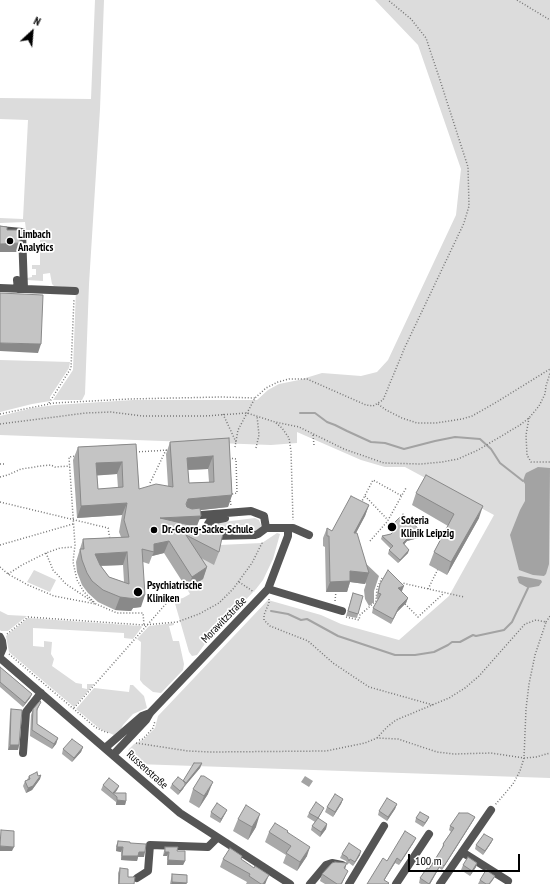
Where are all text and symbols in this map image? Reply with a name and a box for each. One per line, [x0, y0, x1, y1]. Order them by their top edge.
north arrow [12, 12, 52, 52]
text: N [32, 14, 43, 29]
place label: Limbach Analytics [18, 228, 53, 254]
marker: Limbach Analytics [5, 236, 15, 246]
place label: Soteria Klinik Leipzig [401, 514, 454, 540]
marker: Soteria Klinik Leipzig [386, 521, 398, 533]
place label: Dr.-Georg-Sacke-Schule [162, 523, 253, 537]
marker: Dr.-Georg-Sacke-Schule [149, 525, 159, 535]
place label: Psychiatrische Kliniken [147, 579, 202, 605]
marker: Psychiatrische Kliniken [132, 586, 144, 598]
street label: Morawitzstraße [199, 594, 249, 646]
street label: Russenstraße [124, 748, 170, 792]
scale bar [410, 846, 522, 872]
text: 100 m [415, 853, 442, 868]

